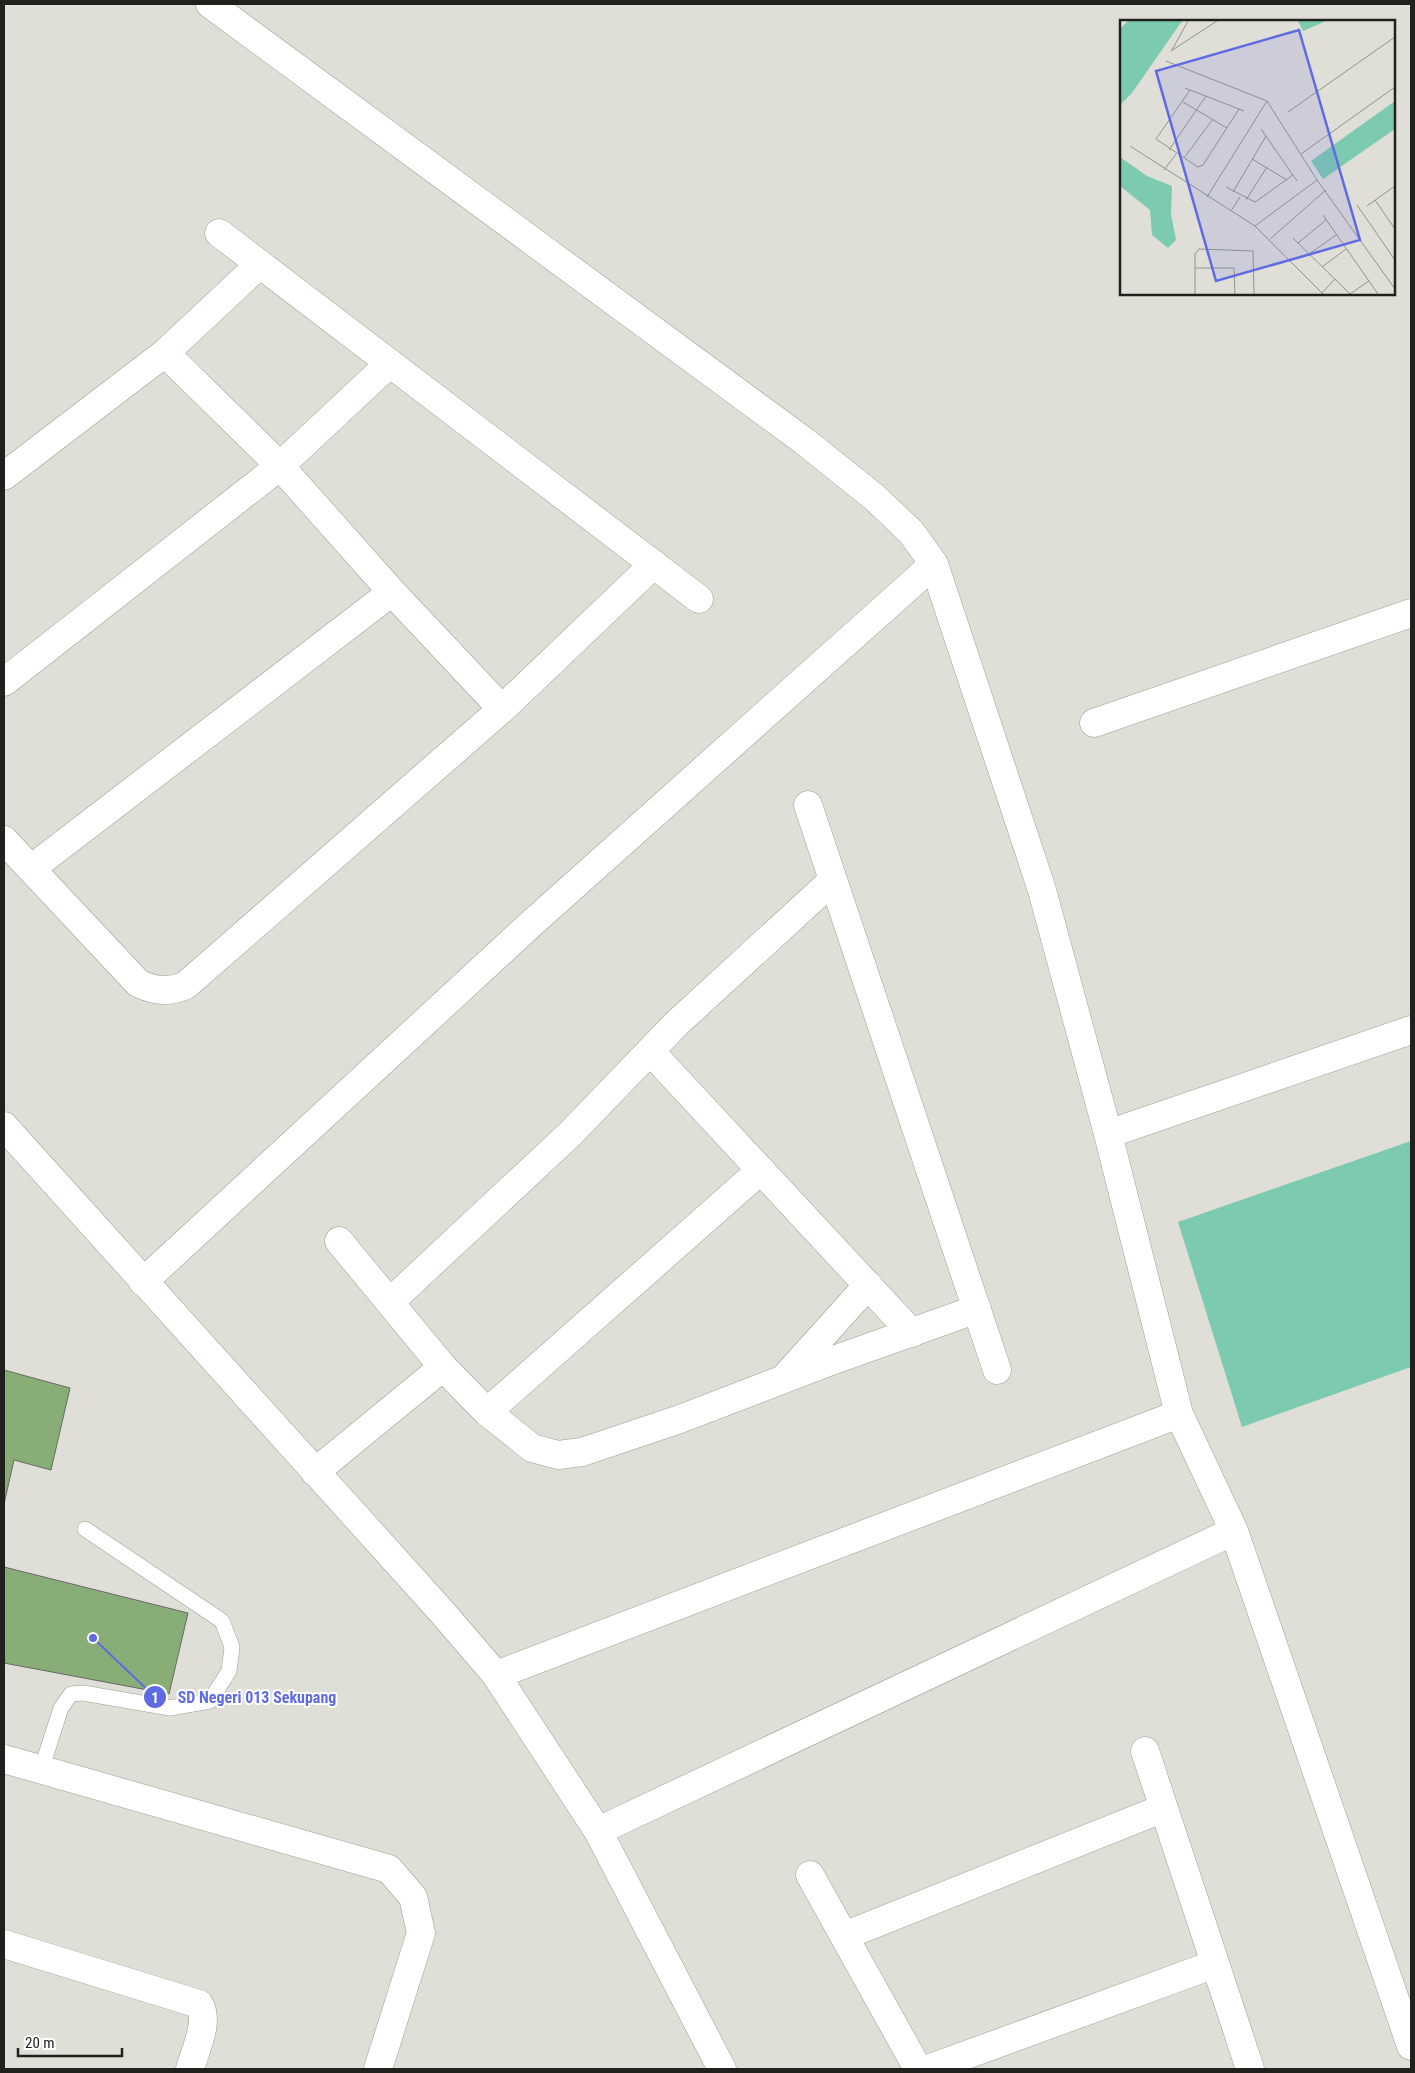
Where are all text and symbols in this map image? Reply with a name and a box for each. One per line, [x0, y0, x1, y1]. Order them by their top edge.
inset map [1120, 20, 1395, 295]
callout: SD Negeri 013 Sekupang [143, 1682, 346, 1713]
text: SD Negeri 013 Sekupang [178, 1688, 336, 1707]
text: 1 [151, 1689, 159, 1707]
scale bar [18, 2026, 121, 2058]
text: 20 m [25, 2034, 55, 2052]

